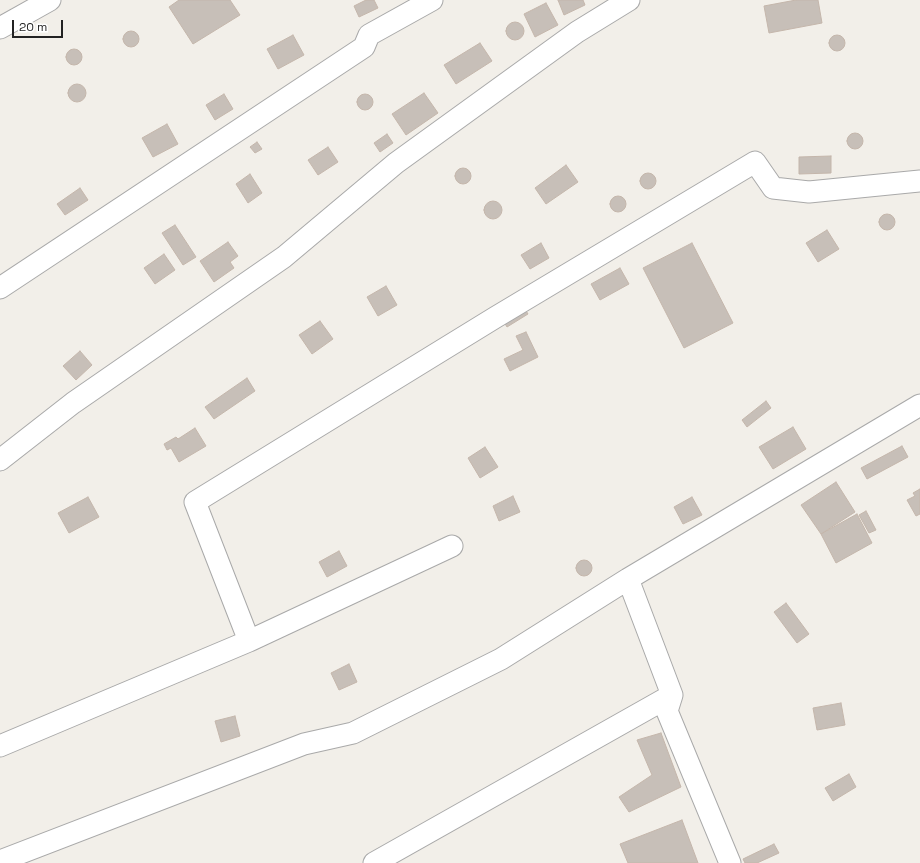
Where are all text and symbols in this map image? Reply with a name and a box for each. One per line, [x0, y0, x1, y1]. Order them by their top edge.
scale bar [14, 12, 65, 38]
text: 20 m [19, 19, 47, 35]

